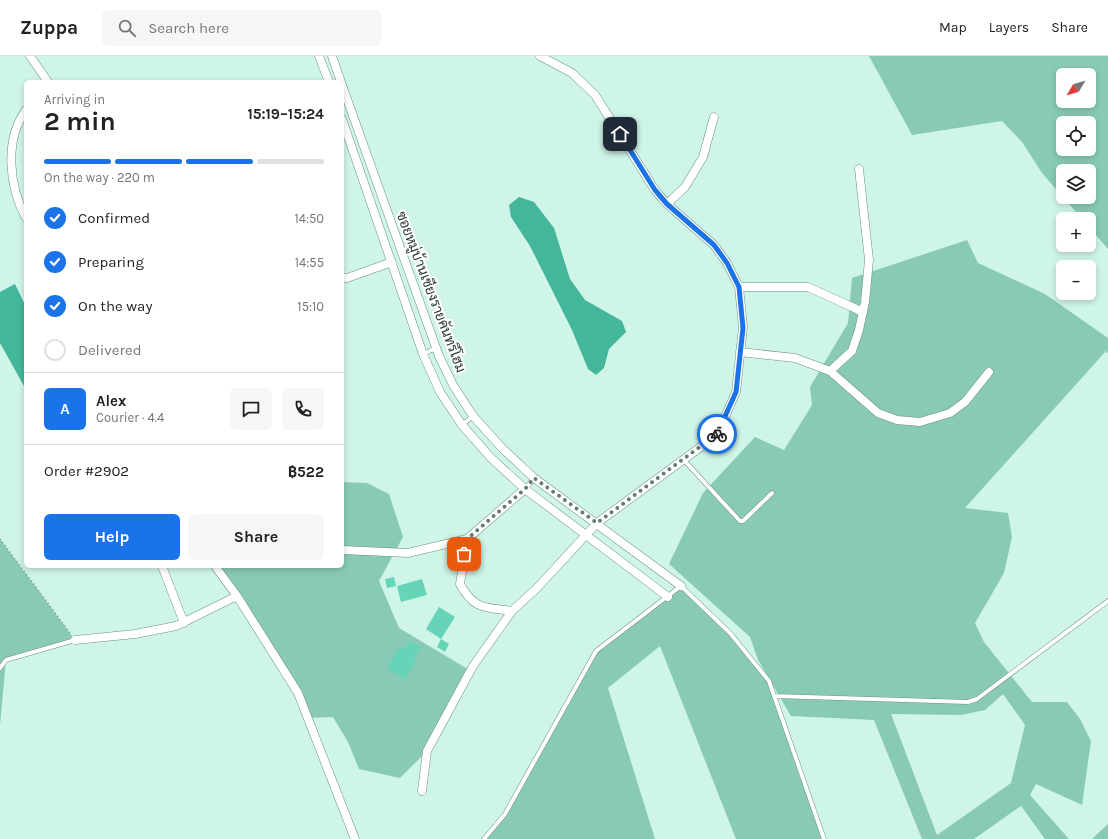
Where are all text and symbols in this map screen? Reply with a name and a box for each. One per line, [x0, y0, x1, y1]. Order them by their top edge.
search box [102, 10, 382, 46]
text: Zuppa [20, 17, 78, 39]
icon: search [116, 17, 138, 39]
text: Search here [148, 19, 229, 37]
text: Map [939, 19, 967, 36]
text: Layers [989, 19, 1029, 36]
text: Share [1051, 19, 1088, 36]
north arrow [1056, 68, 1096, 108]
map controls [1056, 68, 1096, 300]
text: Arriving in [44, 92, 105, 107]
text: 15:19–15:24 [247, 105, 324, 123]
text: 2 min [44, 106, 116, 137]
button: locate [1056, 116, 1096, 156]
pin [603, 117, 637, 151]
icon: home [609, 123, 631, 145]
button: layers [1056, 164, 1096, 204]
text: On the way · 220 m [44, 170, 155, 185]
icon: check [44, 207, 66, 229]
text: Confirmed [78, 209, 150, 227]
street label: ซอยหมู่บ้านเชียงรายคันทรีโฮม [391, 209, 471, 375]
text: 14:50 [294, 211, 324, 226]
button: + [1056, 212, 1096, 252]
icon: check [44, 251, 66, 273]
text: Preparing [78, 253, 144, 271]
text: 14:55 [295, 255, 324, 270]
button: − [1056, 260, 1096, 300]
icon: check [44, 295, 66, 317]
text: On the way [78, 297, 152, 315]
text: 15:10 [297, 299, 324, 314]
text: Delivered [78, 341, 142, 359]
button: chat [230, 388, 272, 430]
button: phone [282, 388, 324, 430]
text: Alex [96, 392, 126, 410]
text: A [60, 400, 70, 418]
text: Courier · 4.4 [96, 410, 164, 425]
courier [697, 414, 737, 454]
icon: bike [706, 423, 728, 445]
text: Order #2902 [44, 462, 129, 480]
text: ฿522 [288, 463, 324, 481]
button: Help [44, 514, 180, 560]
button: Share [188, 514, 324, 560]
pin [447, 537, 481, 571]
icon: bag [453, 543, 475, 565]

